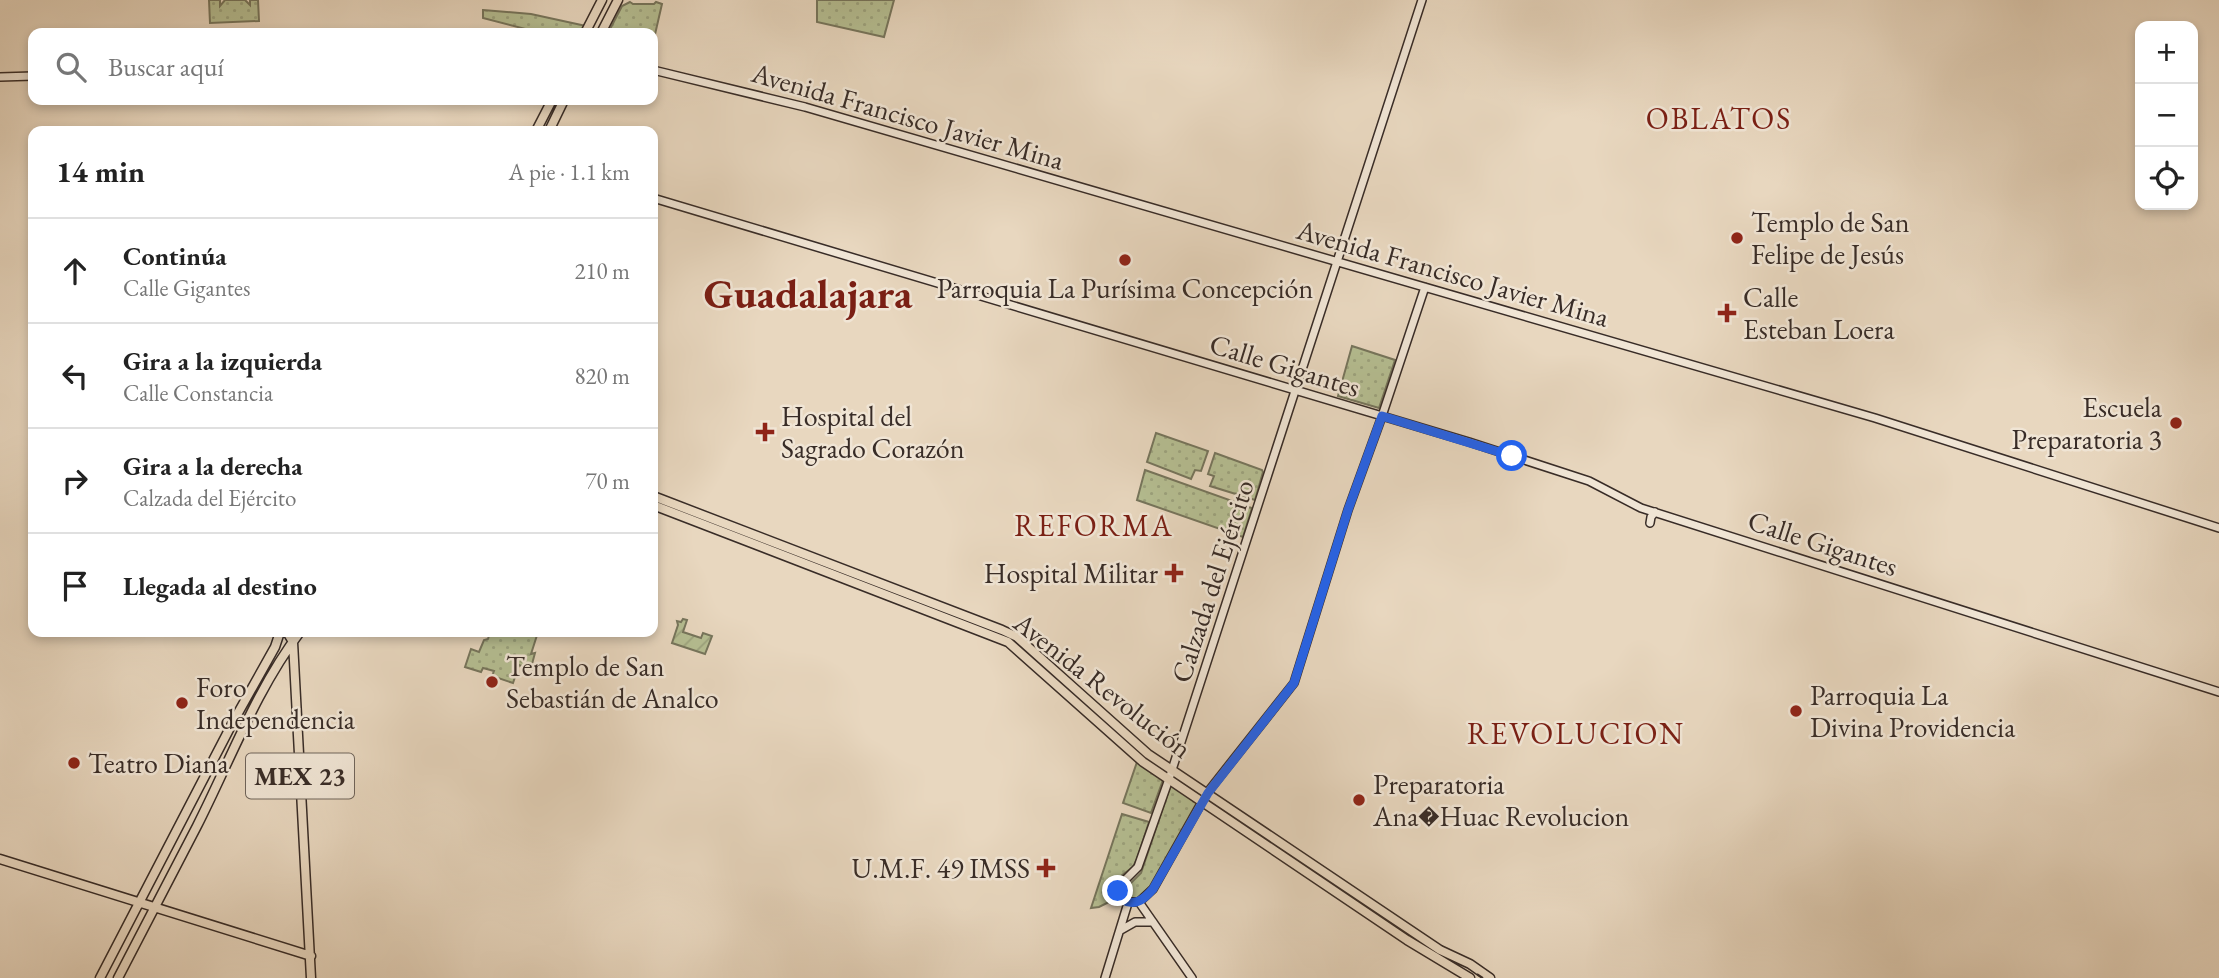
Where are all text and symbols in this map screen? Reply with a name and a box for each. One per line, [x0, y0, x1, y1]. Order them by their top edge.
map controls [2135, 21, 2198, 210]
button: + [2135, 21, 2198, 84]
search box [28, 28, 658, 105]
icon: search [52, 48, 90, 86]
text: Buscar aquí [108, 50, 224, 84]
street label: Avenida Francisco Javier Mina [747, 54, 1069, 178]
button: − [2135, 84, 2198, 147]
district label: OBLATOS [1646, 99, 1792, 138]
button: locate [2135, 147, 2198, 210]
text: 14 min [56, 152, 145, 191]
text: A pie · 1.1 km [508, 157, 630, 187]
place label: Templo de San Felipe de Jesús [1751, 204, 1910, 272]
street label: Avenida Francisco Javier Mina [1292, 211, 1614, 335]
marker: Templo de San Felipe de Jesús [1729, 230, 1745, 246]
text: Continúa [123, 239, 227, 273]
icon: ahead [56, 252, 94, 290]
marker: Parroquia La Purísima Concepción [1117, 252, 1133, 268]
text: 210 m [574, 256, 630, 286]
district label: Guadalajara [703, 266, 913, 321]
place label: Parroquia La Purísima Concepción [937, 270, 1313, 306]
text: Calle Gigantes [123, 273, 250, 303]
place label: Calle Esteban Loera [1743, 279, 1895, 347]
marker: Calle Esteban Loera [1717, 303, 1737, 323]
street label: Calle Gigantes [1206, 325, 1364, 405]
text: Gira a la izquierda [123, 344, 322, 378]
icon: left [56, 357, 94, 395]
text: 820 m [574, 361, 630, 391]
text: Calle Constancia [123, 378, 273, 408]
place label: Escuela Preparatoria 3 [2012, 389, 2163, 457]
place label: Hospital del Sagrado Corazón [781, 398, 965, 466]
marker: Escuela Preparatoria 3 [2168, 415, 2184, 431]
marker: Hospital del Sagrado Corazón [755, 422, 775, 442]
route start [1496, 440, 1527, 471]
text: Gira a la derecha [123, 449, 303, 483]
icon: right [56, 462, 94, 500]
text: 70 m [585, 466, 630, 496]
street label: Calzada del Ejército [1162, 475, 1262, 687]
text: Calzada del Ejército [123, 483, 296, 513]
street label: Calle Gigantes [1744, 502, 1902, 584]
district label: REFORMA [1014, 506, 1174, 545]
place label: Hospital Militar [984, 555, 1159, 591]
marker: Hospital Militar [1164, 563, 1184, 583]
icon: arrive [56, 567, 94, 605]
text: Llegada al destino [123, 569, 317, 603]
street label: Avenida Revolución [1006, 603, 1200, 766]
place label: Templo de San Sebastián de Analco [506, 648, 719, 716]
place label: Foro Independencia [196, 669, 356, 737]
marker: Templo de San Sebastián de Analco [484, 674, 500, 690]
place label: Parroquia La Divina Providencia [1810, 677, 2016, 745]
marker: Foro Independencia [174, 695, 190, 711]
marker: Parroquia La Divina Providencia [1788, 703, 1804, 719]
district label: REVOLUCION [1467, 714, 1685, 753]
place label: Teatro Diana [88, 745, 229, 781]
road number: MEX 23 [246, 754, 354, 798]
marker: Teatro Diana [66, 755, 82, 771]
place label: Preparatoria Ana�Huac Revolucion [1372, 766, 1630, 834]
marker: Preparatoria Ana�Huac Revolucion [1351, 792, 1367, 808]
place label: U.M.F. 49 IMSS [852, 850, 1030, 886]
marker: U.M.F. 49 IMSS [1036, 858, 1056, 878]
route end [1102, 875, 1133, 906]

